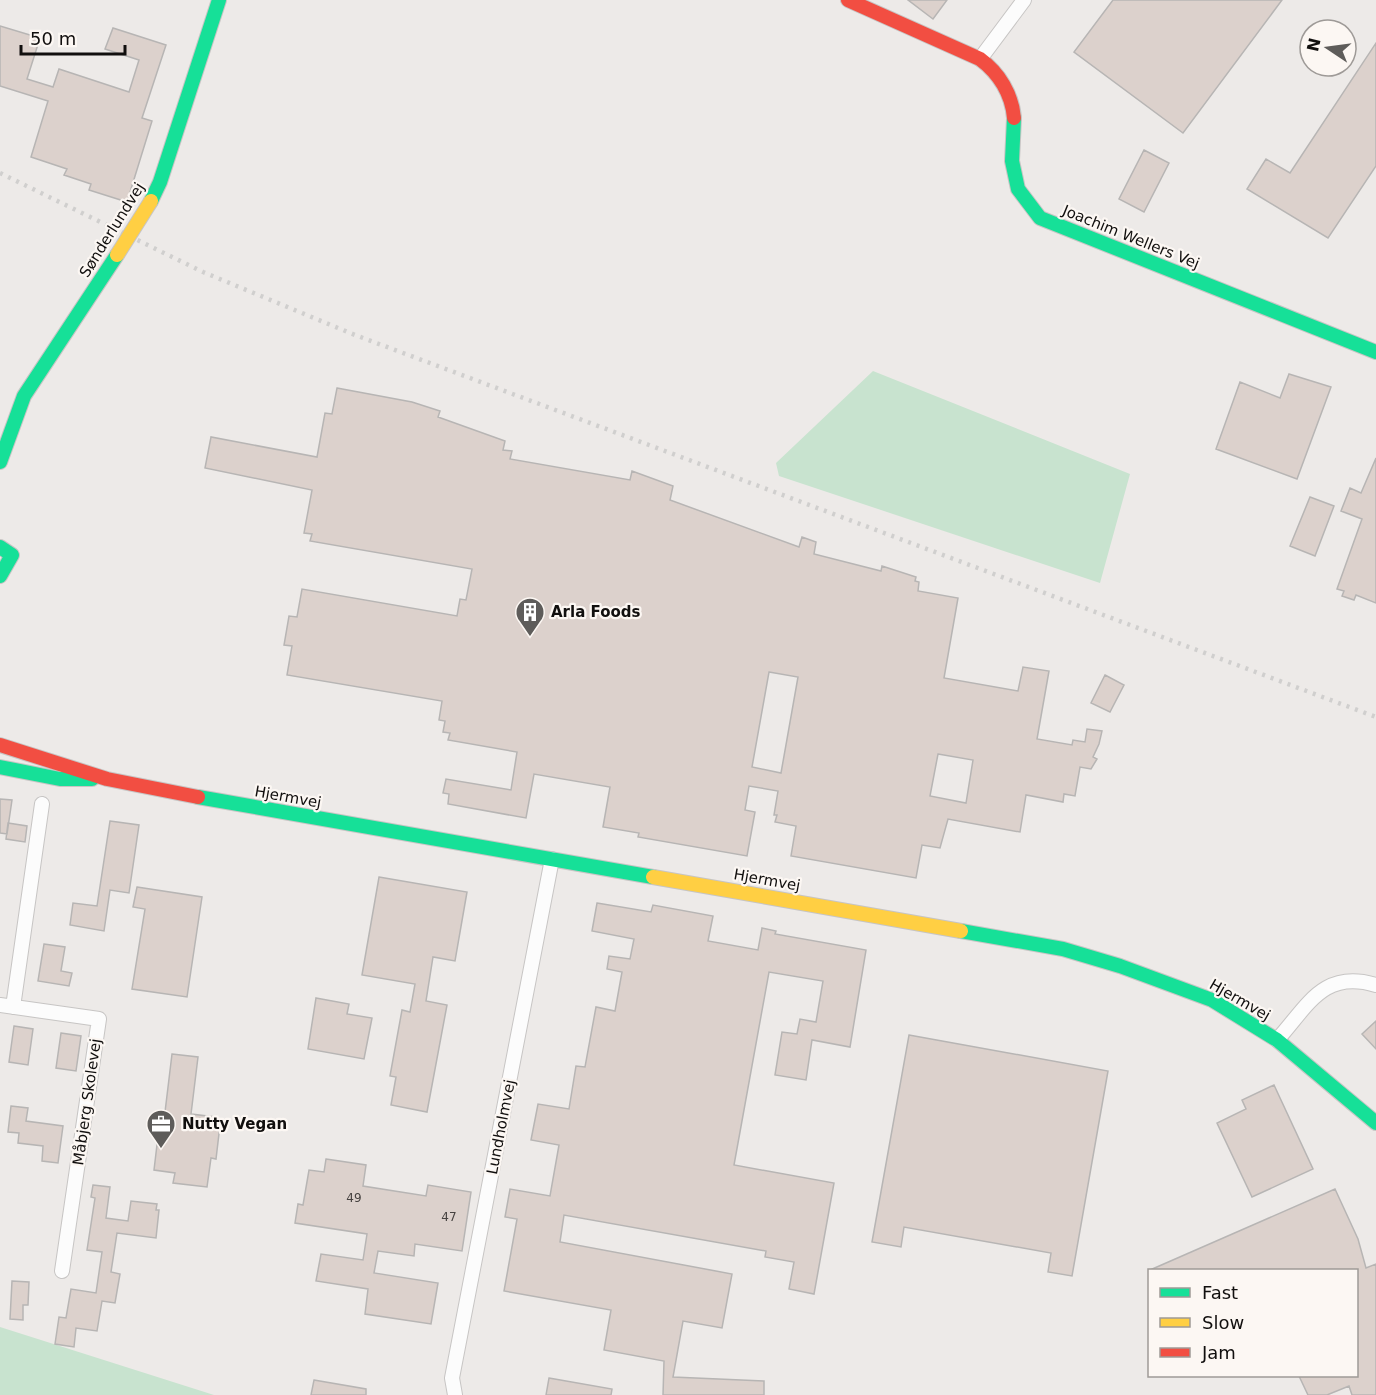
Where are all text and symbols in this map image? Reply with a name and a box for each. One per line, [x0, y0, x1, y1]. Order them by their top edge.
scale bar [21, 18, 124, 56]
north arrow [1298, 18, 1358, 78]
text: 50 m [30, 28, 76, 49]
text: N [1303, 36, 1325, 53]
street label: Sønderlundvej [76, 179, 148, 281]
street label: Joachim Wellers Vej [1059, 201, 1202, 273]
building icon: Arla Foods [514, 596, 546, 638]
place label: Arla Foods [551, 603, 640, 621]
street label: Hjermvej [253, 782, 323, 812]
street label: Hjermvej [732, 865, 802, 895]
street label: Hjermvej [1206, 975, 1274, 1025]
street label: Måbjerg Skolevej [69, 1037, 105, 1167]
street label: Lundholmvej [483, 1078, 519, 1176]
office icon: Nutty Vegan [145, 1108, 177, 1150]
place label: Nutty Vegan [182, 1115, 287, 1133]
house number: 49 [346, 1191, 362, 1205]
house number: 47 [441, 1210, 457, 1224]
legend [1148, 1269, 1358, 1377]
text: Fast [1202, 1282, 1238, 1303]
text: Slow [1202, 1312, 1244, 1333]
text: Jam [1201, 1342, 1236, 1363]

